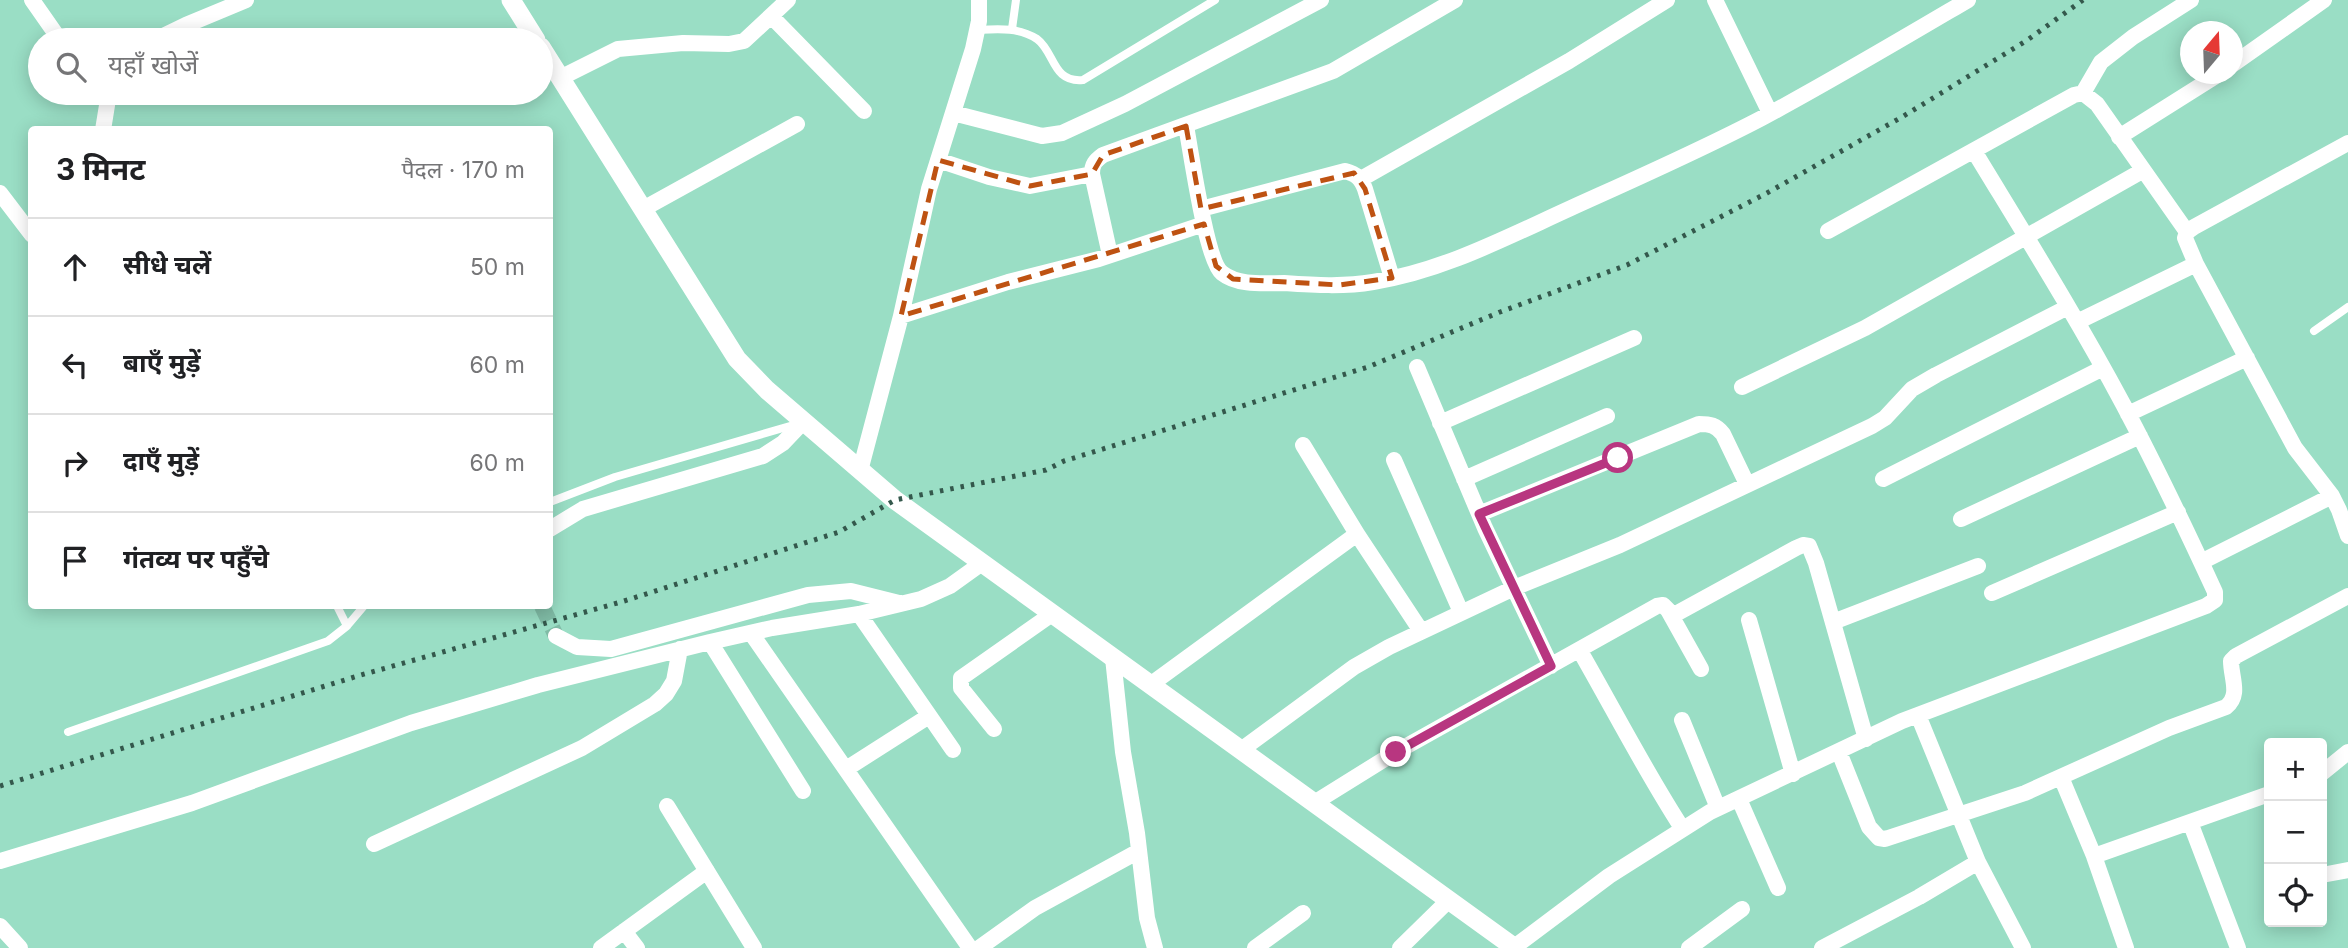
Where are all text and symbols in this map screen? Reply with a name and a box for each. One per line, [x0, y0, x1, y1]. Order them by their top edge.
north arrow [2180, 21, 2243, 84]
search box [28, 28, 553, 105]
icon: search [52, 48, 90, 86]
text: यहाँ खोजें [108, 49, 198, 80]
text: 3 मिनट [56, 151, 145, 187]
text: पैदल · 170 m [401, 156, 525, 184]
icon: ahead [56, 248, 94, 286]
text: सीधे चलें [123, 249, 211, 280]
text: 50 m [470, 253, 525, 281]
icon: left [56, 346, 94, 384]
text: बाएँ मुड़ें [123, 347, 200, 378]
text: 60 m [470, 351, 525, 379]
route start [1602, 442, 1633, 473]
icon: right [56, 444, 94, 482]
text: दाएँ मुड़ें [123, 445, 199, 476]
text: 60 m [470, 449, 525, 477]
icon: arrive [56, 542, 94, 580]
text: गंतव्य पर पहुँचे [123, 543, 269, 574]
route end [1380, 736, 1411, 767]
map controls [2264, 738, 2327, 927]
button: + [2264, 738, 2327, 801]
button: − [2264, 801, 2327, 864]
button: locate [2264, 864, 2327, 927]

